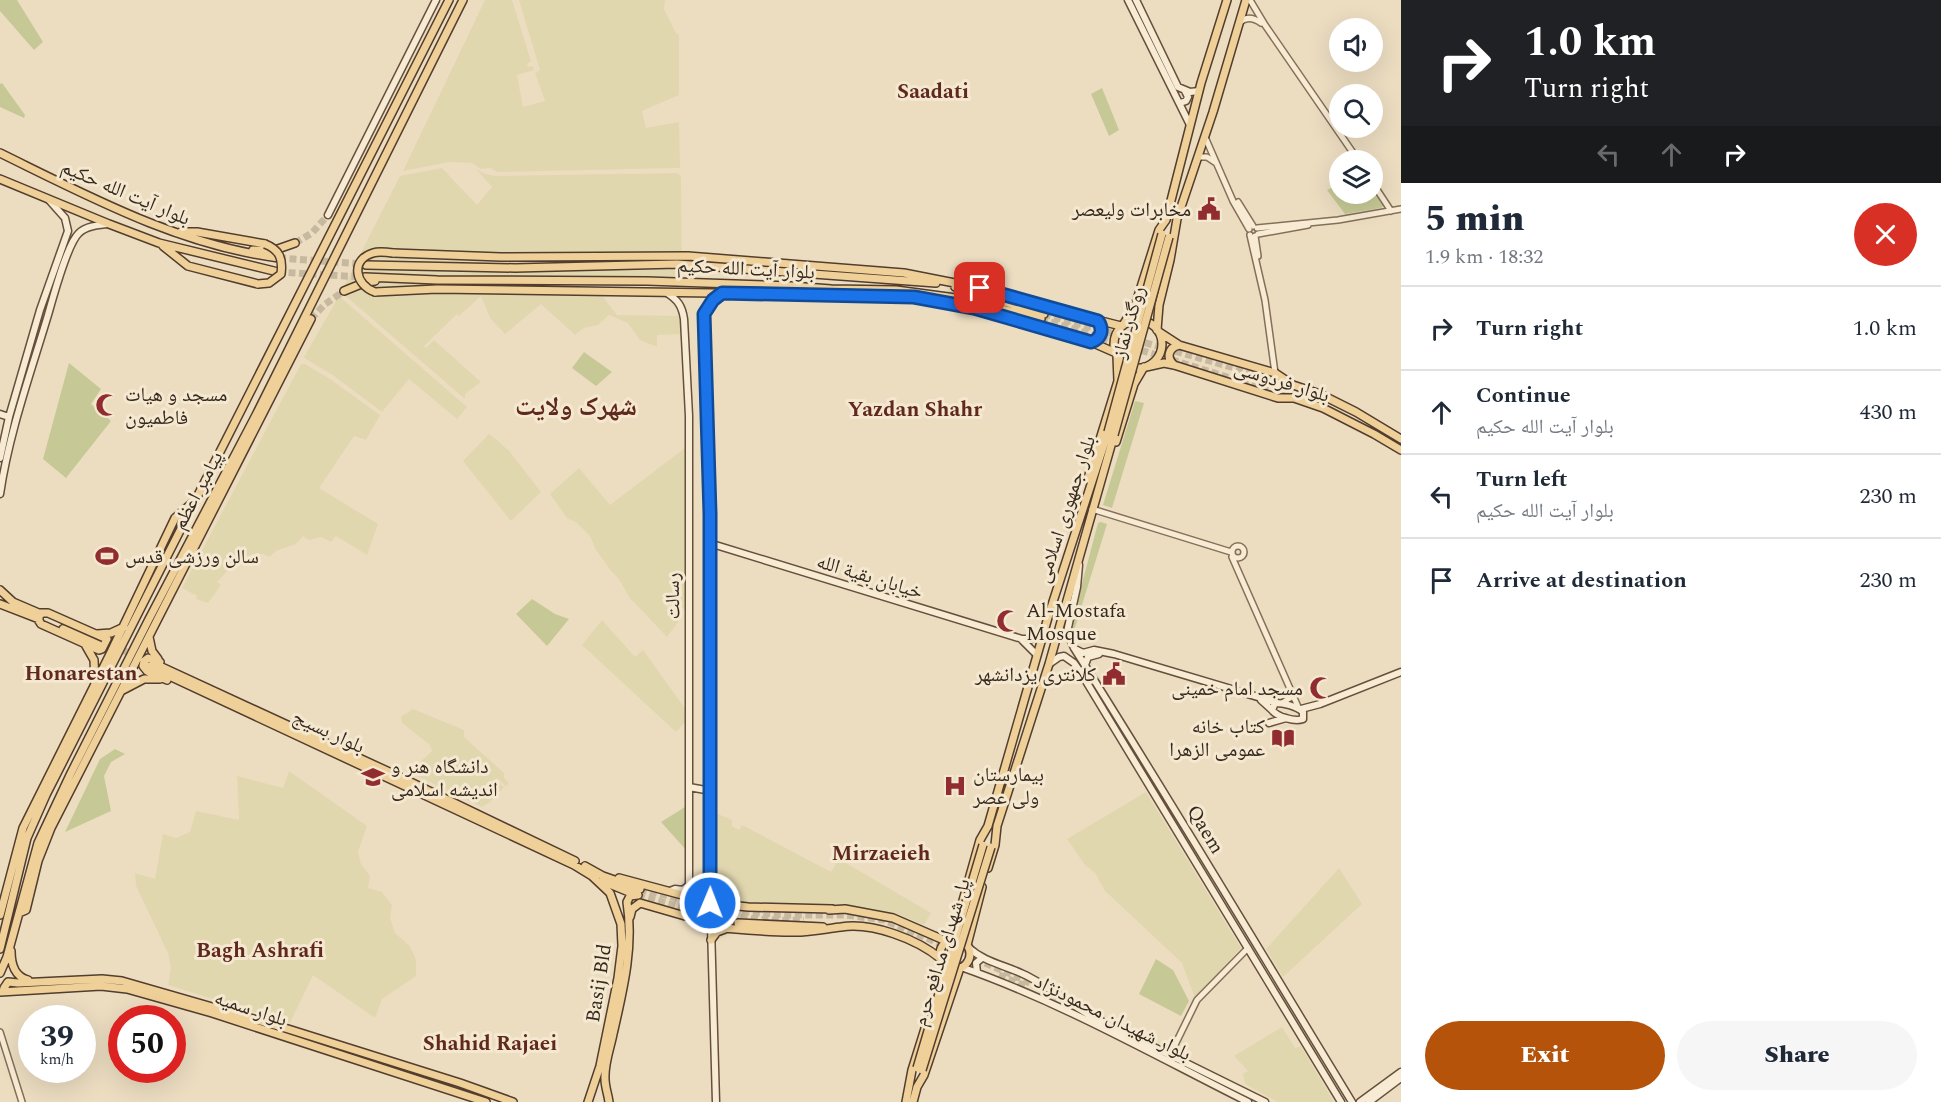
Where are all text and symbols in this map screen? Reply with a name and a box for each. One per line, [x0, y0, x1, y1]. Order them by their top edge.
text: 1.0 km [1524, 11, 1656, 74]
map controls [1329, 18, 1383, 204]
button: sound [1329, 18, 1383, 72]
icon: right [1425, 24, 1503, 102]
text: Turn right [1524, 68, 1649, 110]
district label: Saadati [897, 76, 969, 108]
button: search [1329, 84, 1383, 138]
icon: left [1592, 138, 1625, 171]
icon: ahead [1655, 138, 1688, 171]
icon: right [1718, 138, 1751, 171]
button: layers [1329, 150, 1383, 204]
street label: بلوار آیت الله حکیم [56, 152, 195, 234]
text: 5 min [1425, 192, 1525, 247]
place label: مخابرات ولیعصر [1071, 195, 1191, 225]
public building icon: مخابرات ولیعصر [1196, 196, 1222, 222]
button: close [1854, 203, 1917, 266]
text: 1.9 km · 18:32 [1425, 242, 1543, 272]
street label: بلوار آیت الله حکیم [676, 250, 816, 288]
pin [954, 262, 1005, 313]
icon: arrive [963, 271, 996, 304]
street label: روگذر نماز [1104, 283, 1154, 363]
icon: right [1425, 312, 1458, 345]
text: Turn right [1476, 312, 1583, 345]
text: 1.0 km [1853, 312, 1917, 345]
street label: بلوار فردوسی [1230, 353, 1333, 411]
text: Continue [1476, 379, 1571, 412]
place label: مسجد و هیات فاطمیون [125, 380, 227, 433]
district label: شهرک ولایت [515, 387, 637, 427]
mosque icon: مسجد و هیات فاطمیون [94, 392, 120, 418]
district label: Yazdan Shahr [848, 394, 982, 426]
icon: ahead [1425, 396, 1458, 429]
text: 430 m [1860, 396, 1917, 429]
text: بلوار آیت الله حکیم [1476, 412, 1614, 442]
street label: بلوار جمهوری اسلامی [1028, 432, 1104, 587]
street label: پیامبر اعظم [165, 446, 231, 535]
text: Turn left [1476, 463, 1568, 496]
icon: left [1425, 480, 1458, 513]
text: 230 m [1860, 480, 1917, 513]
text: بلوار آیت الله حکیم [1476, 496, 1614, 526]
place label: سالن ورزشی قدس [125, 542, 259, 572]
sports icon: سالن ورزشی قدس [94, 543, 120, 569]
street label: خیابان بقیة الله [813, 547, 927, 607]
icon: arrive [1425, 564, 1458, 597]
text: Arrive at destination [1476, 564, 1687, 597]
text: 230 m [1860, 564, 1917, 597]
street label: رسالت [658, 572, 688, 620]
place label: Al-Mostafa Mosque [1026, 596, 1126, 649]
mosque icon: Al-Mostafa Mosque [995, 608, 1021, 634]
district label: Honarestan [24, 658, 138, 690]
place label: کلانتری یزدانشهر [974, 660, 1096, 690]
public building icon: کلانتری یزدانشهر [1101, 661, 1127, 687]
place label: مسجد امام خمینی [1171, 674, 1303, 704]
mosque icon: مسجد امام خمینی [1308, 675, 1334, 701]
street label: بلوار بسیج [288, 702, 370, 762]
place label: کتاب خانه عمومی الزهرا [1169, 712, 1265, 765]
library icon: کتاب خانه عمومی الزهرا [1270, 725, 1296, 751]
place label: دانشگاه هنر و اندیشه اسلامی [391, 752, 498, 805]
place label: بیمارستان ولی عصر [972, 760, 1044, 813]
school or university icon: دانشگاه هنر و اندیشه اسلامی [360, 764, 386, 790]
hospital icon: بیمارستان ولی عصر [942, 773, 968, 799]
street label: Qaem [1179, 799, 1232, 860]
district label: Mirzaeieh [832, 838, 931, 870]
position arrow [678, 871, 742, 935]
street label: پل شهدای مدافع حرم [905, 875, 979, 1030]
district label: Bagh Ashrafi [196, 935, 324, 967]
street label: Basij Bld [578, 942, 620, 1025]
street label: بلوار شهیدان محمودنژاد [1029, 967, 1196, 1069]
street label: بلوار سمیه [210, 983, 291, 1035]
speed limit sign: 50 [108, 1005, 186, 1083]
text: 39 [40, 1014, 74, 1060]
button: Exit [1425, 1021, 1665, 1090]
button: Share [1677, 1021, 1917, 1090]
district label: Shahid Rajaei [423, 1028, 557, 1060]
text: km/h [40, 1048, 74, 1071]

